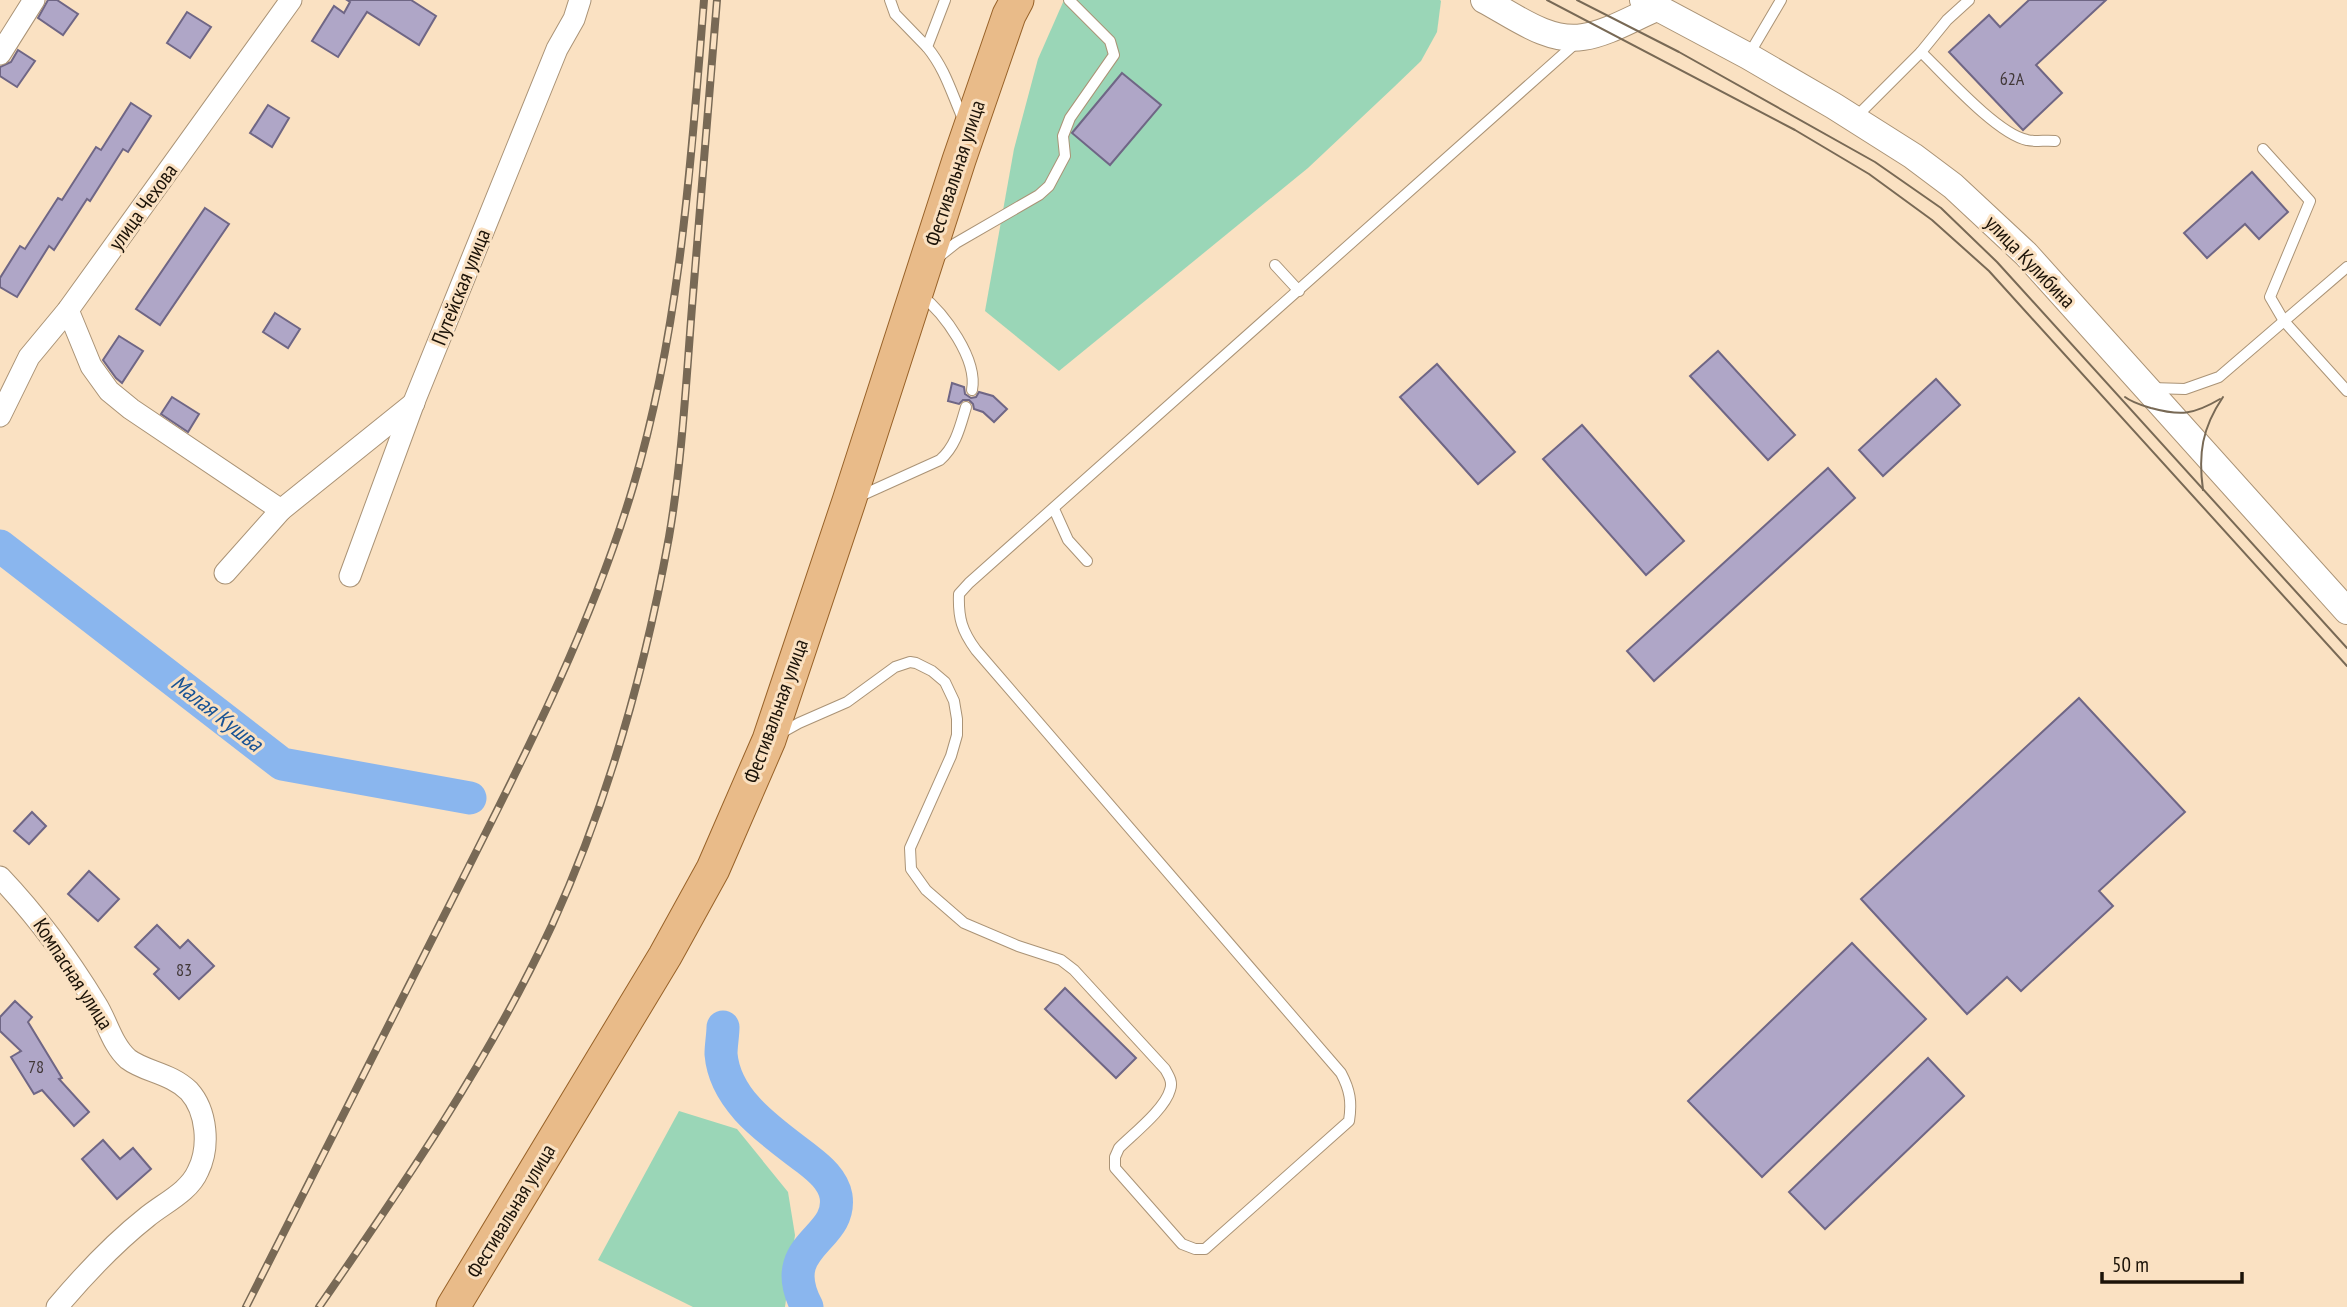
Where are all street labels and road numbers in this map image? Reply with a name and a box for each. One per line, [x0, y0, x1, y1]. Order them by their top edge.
street label: Фестивальная улица [918, 97, 991, 249]
street label: улица Чехова [102, 158, 183, 255]
street label: улица Кулибина [1979, 209, 2081, 314]
street label: Путейская улица [425, 225, 496, 349]
street label: Фестивальная улица [737, 635, 814, 787]
street label: Компасная улица [27, 913, 119, 1034]
street label: Фестивальная улица [460, 1139, 561, 1283]

